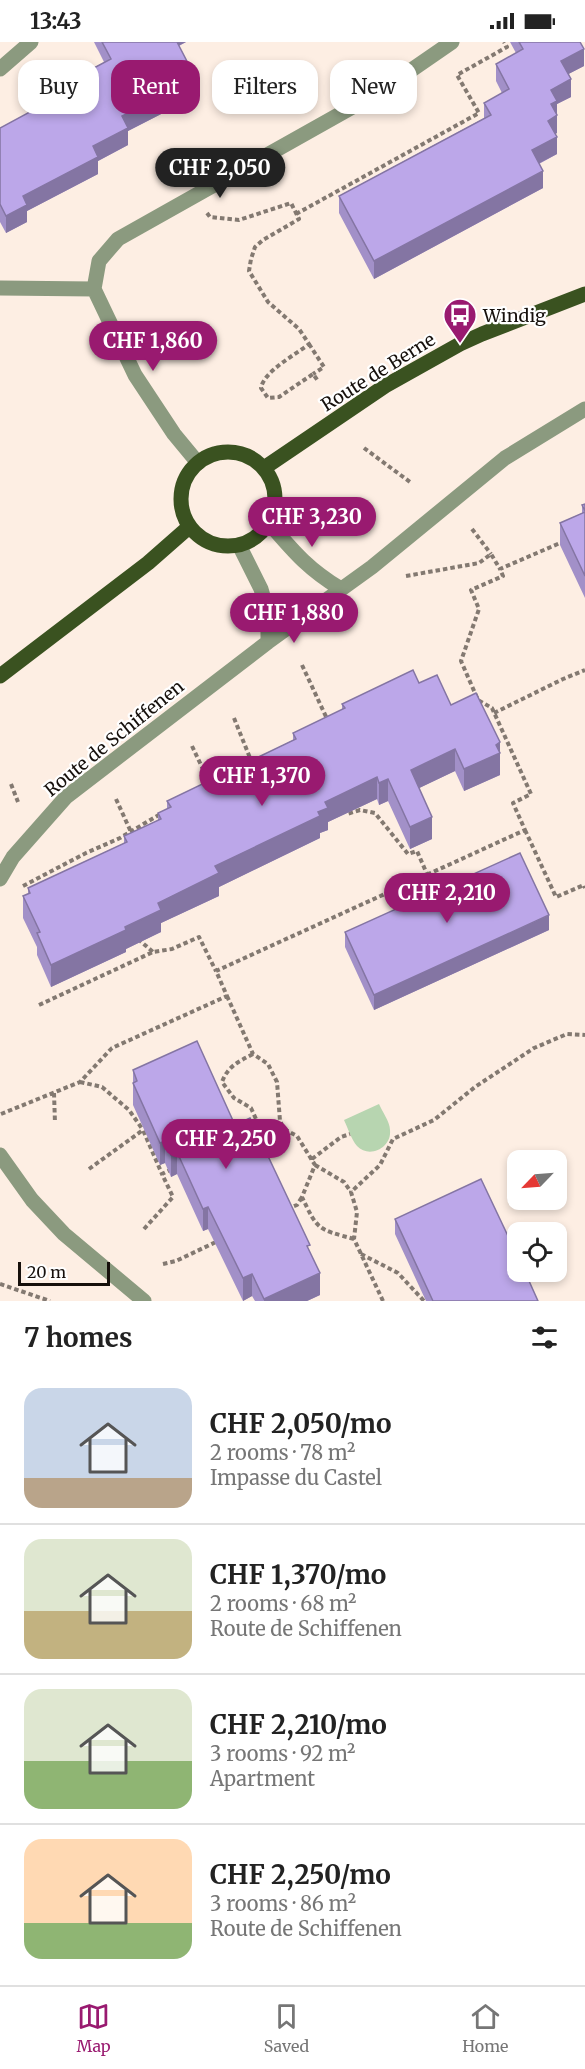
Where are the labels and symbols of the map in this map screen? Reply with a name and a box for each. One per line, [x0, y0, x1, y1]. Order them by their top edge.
pin: CHF 2,050 [151, 148, 289, 199]
bus stop icon: Windig [442, 297, 478, 344]
place label: Windig [482, 304, 546, 327]
pin: CHF 1,860 [84, 321, 222, 372]
street label: Route de Berne [317, 328, 439, 416]
pin: CHF 3,230 [243, 497, 381, 548]
pin: CHF 1,880 [225, 593, 363, 644]
street label: Route de Schiffenen [40, 675, 188, 801]
pin: CHF 1,370 [193, 756, 331, 807]
pin: CHF 2,210 [378, 873, 516, 924]
pin: CHF 2,250 [157, 1119, 295, 1170]
north arrow [507, 1150, 567, 1210]
scale bar [18, 1259, 110, 1286]

